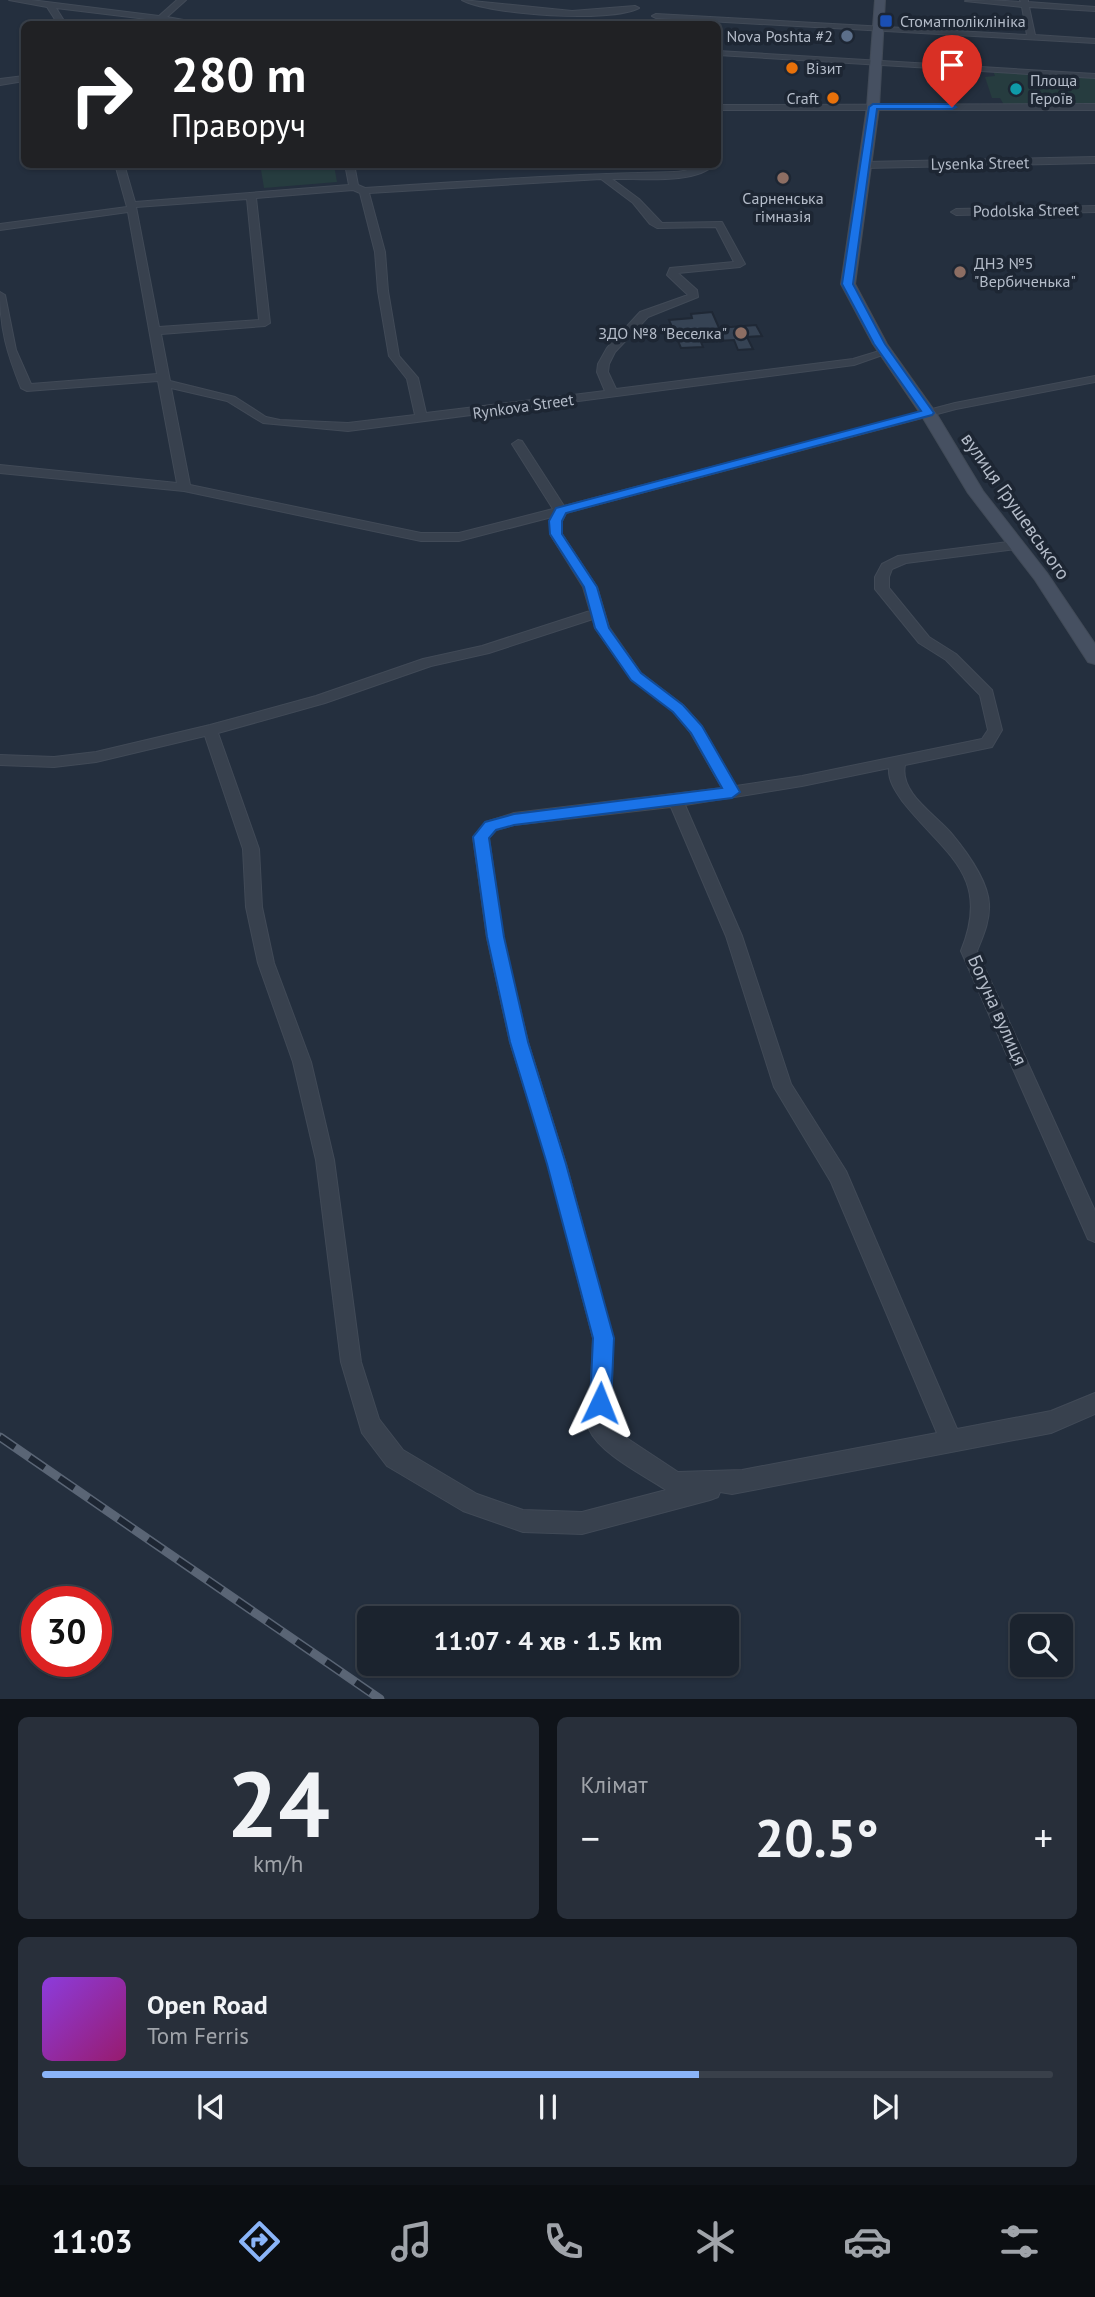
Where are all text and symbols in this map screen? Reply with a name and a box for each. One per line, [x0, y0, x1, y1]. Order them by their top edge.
place label: Стоматполіклініка [900, 11, 1026, 31]
marker: Стоматполіклініка [878, 13, 894, 29]
place label: Nova Poshta #2 [726, 26, 833, 46]
marker: Nova Poshta #2 [839, 28, 855, 44]
pin [922, 35, 982, 107]
text: 280 m [171, 42, 306, 106]
icon: arrive [933, 46, 971, 84]
icon: right [56, 49, 147, 140]
place label: Візит [806, 58, 842, 78]
marker: Візит [784, 60, 800, 76]
place label: Площа Героїв [1030, 70, 1077, 108]
marker: Площа Героїв [1008, 81, 1024, 97]
place label: Craft [786, 88, 820, 108]
marker: Craft [825, 90, 841, 106]
text: Праворуч [171, 104, 306, 146]
street label: Lysenka Street [931, 152, 1030, 174]
marker: Сарненська гімназія [775, 170, 791, 186]
place label: Сарненська гімназія [742, 188, 824, 226]
street label: Podolska Street [973, 199, 1080, 221]
place label: ДНЗ №5 "Вербиченька" [974, 253, 1076, 291]
marker: ДНЗ №5 "Вербиченька" [952, 264, 968, 280]
place label: ЗДО №8 "Веселка" [598, 323, 727, 343]
marker: ЗДО №8 "Веселка" [733, 325, 749, 341]
street label: Rynkova Street [471, 389, 575, 423]
street label: вулиця Грушевського [956, 428, 1076, 584]
street label: Богуна вулиця [963, 951, 1033, 1069]
position arrow [563, 1366, 637, 1440]
speed limit sign: 30 [21, 1586, 112, 1677]
map controls [1010, 1614, 1073, 1677]
button: search [1010, 1614, 1073, 1677]
text: 11:07 · 4 хв · 1.5 km [434, 1624, 662, 1657]
text: 24 [227, 1744, 330, 1862]
text: Клімат [581, 1770, 648, 1799]
text: 20.5° [755, 1804, 879, 1871]
text: − [581, 1813, 600, 1862]
text: + [1034, 1813, 1053, 1862]
text: km/h [253, 1849, 303, 1878]
text: Open Road [147, 1988, 268, 2021]
text: Tom Ferris [147, 2021, 249, 2050]
icon: previous [192, 2088, 230, 2126]
icon: pause [529, 2088, 567, 2126]
icon: next [866, 2088, 904, 2126]
icon: directions [235, 2217, 284, 2266]
icon: music [387, 2217, 436, 2266]
icon: phone [539, 2217, 588, 2266]
icon: climate [691, 2217, 740, 2266]
icon: car [843, 2217, 892, 2266]
icon: filters [995, 2217, 1044, 2266]
text: 11:03 [51, 2220, 133, 2262]

